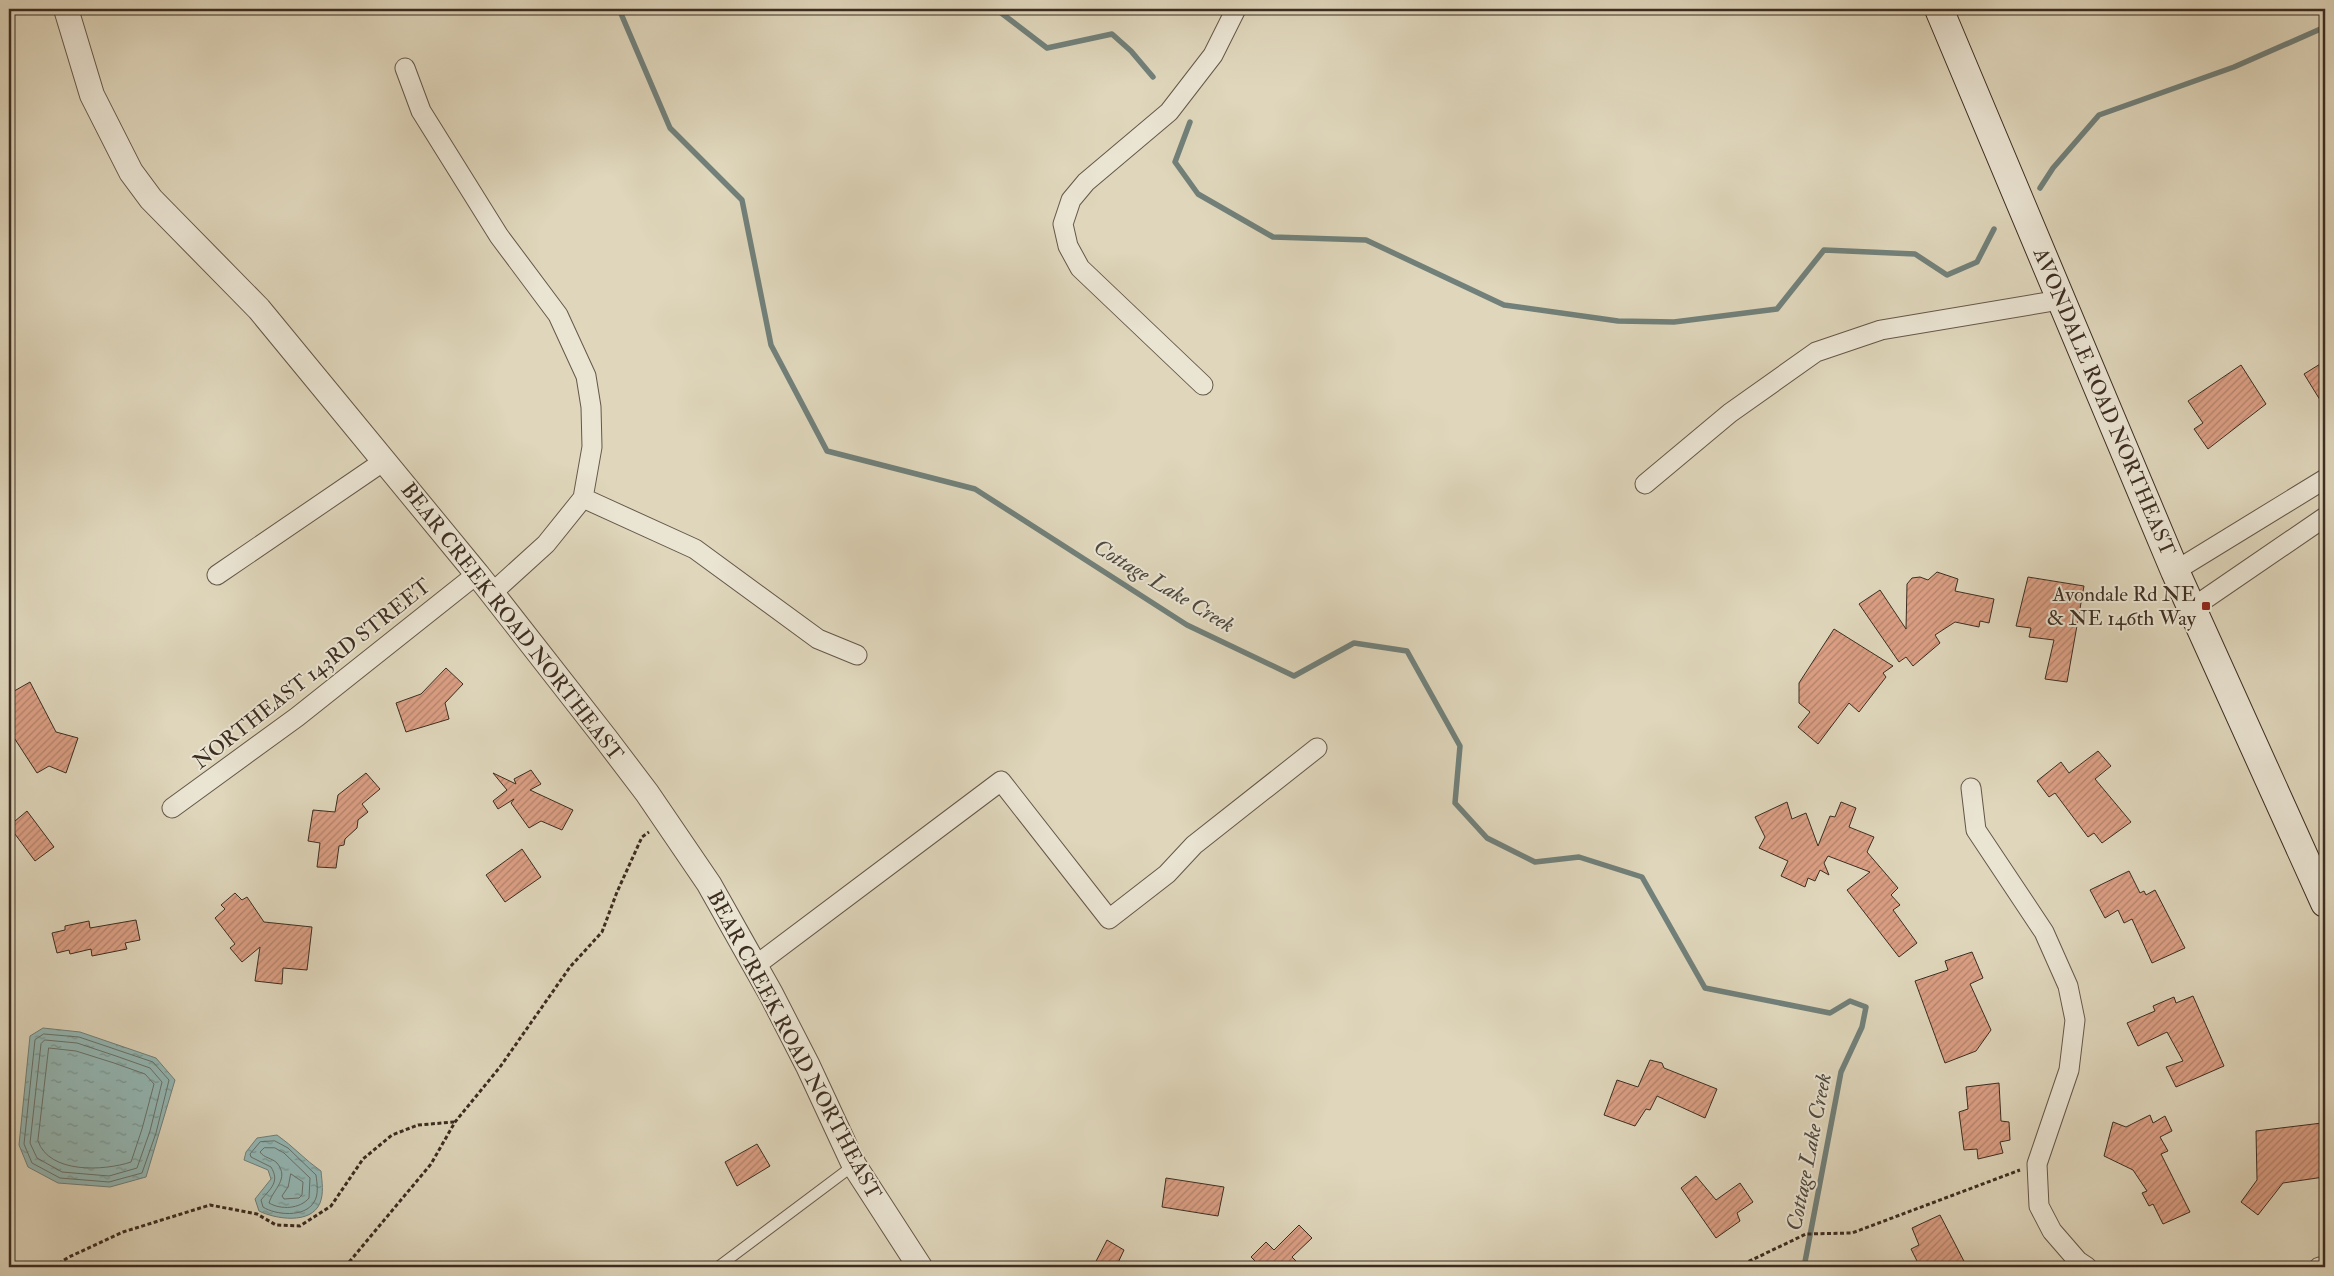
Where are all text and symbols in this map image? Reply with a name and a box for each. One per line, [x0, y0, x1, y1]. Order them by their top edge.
street label: AVONDALE ROAD NORTHEAST [2026, 243, 2181, 560]
street label: BEAR CREEK ROAD NORTHEAST [395, 477, 629, 767]
water label: Cottage Lake Creek [1088, 533, 1240, 639]
street label: NORTHEAST 143RD STREET [188, 572, 437, 775]
place label: Avondale Rd NE & NE 146th Way [2047, 581, 2197, 632]
marker: Avondale Rd NE & NE 146th Way [2200, 600, 2212, 612]
street label: BEAR CREEK ROAD NORTHEAST [701, 886, 887, 1205]
water label: Cottage Lake Creek [1780, 1071, 1838, 1233]

